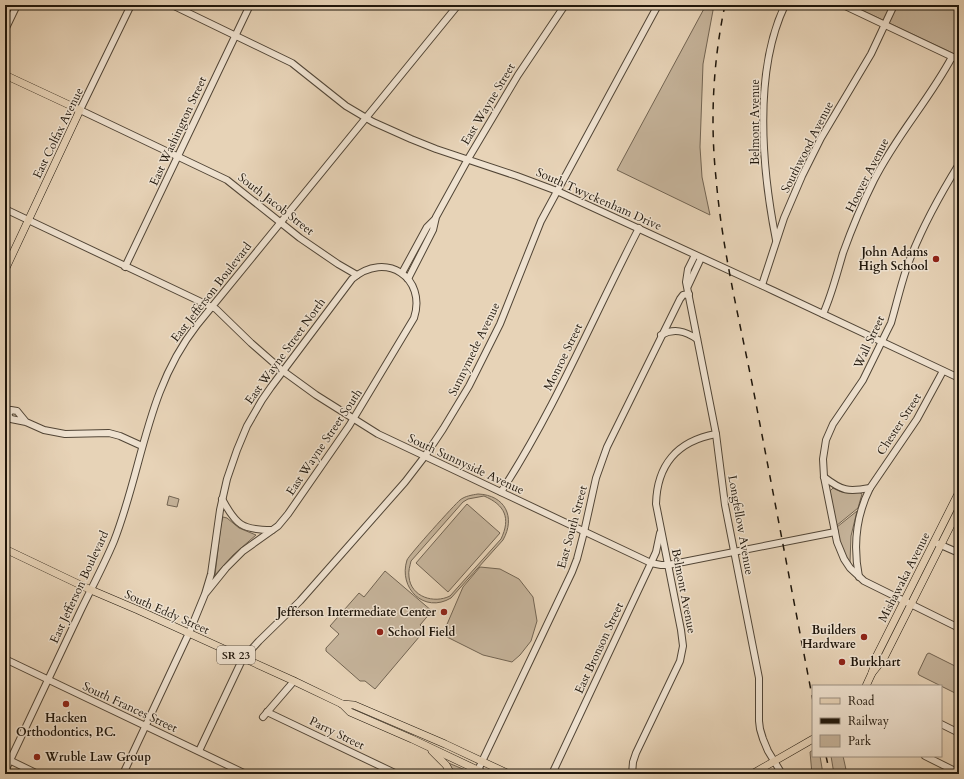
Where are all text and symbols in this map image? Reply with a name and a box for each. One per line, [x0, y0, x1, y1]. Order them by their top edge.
street label: East Wayne Street [457, 60, 519, 148]
street label: East Washington Street [146, 74, 210, 188]
street label: Belmont Avenue [747, 79, 763, 165]
street label: East Colfax Avenue [29, 85, 87, 181]
street label: Southwood Avenue [777, 99, 837, 195]
street label: Hoover Avenue [841, 135, 893, 215]
street label: South Twyckenham Drive [534, 164, 664, 234]
street label: South Jacob Street [235, 169, 318, 239]
street label: East Jefferson Boulevard [167, 238, 255, 345]
place label: John Adams High School [859, 244, 928, 274]
marker: John Adams High School [931, 254, 941, 264]
street label: East Wayne Street North [241, 294, 329, 407]
street label: Sunnymede Avenue [444, 300, 504, 398]
street label: Wall Street [849, 313, 888, 372]
street label: Monroe Street [540, 320, 586, 393]
street label: East Wayne Street South [282, 385, 366, 498]
street label: Chester Street [873, 390, 925, 458]
street label: South Sunnyside Avenue [405, 430, 527, 498]
street label: Longfellow Avenue [724, 474, 758, 576]
street label: East South Street [553, 484, 591, 570]
street label: East Jefferson Boulevard [46, 528, 112, 646]
street label: Mishawaka Avenue [874, 529, 934, 625]
street label: Belmont Avenue [668, 547, 700, 635]
street label: South Eddy Street [122, 586, 212, 638]
street label: East Bronson Street [571, 600, 627, 696]
place label: Jefferson Intermediate Center [275, 604, 436, 620]
marker: Jefferson Intermediate Center [439, 607, 449, 617]
place label: Builders Hardware [802, 622, 856, 652]
place label: School Field [388, 624, 455, 640]
marker: School Field [375, 627, 385, 637]
marker: Builders Hardware [859, 632, 869, 642]
road number: SR 23 [217, 646, 255, 664]
place label: Burkhart [850, 654, 901, 670]
marker: Burkhart [837, 657, 847, 667]
street label: South Frances Street [80, 678, 180, 736]
legend [812, 685, 942, 757]
text: Road [848, 693, 875, 709]
marker: Hacken Orthodontics, P.C. [61, 699, 71, 709]
place label: Hacken Orthodontics, P.C. [16, 710, 116, 740]
street label: Parry Street [307, 713, 367, 753]
text: Railway [848, 713, 890, 729]
text: Park [848, 733, 872, 749]
place label: Wruble Law Group [44, 749, 151, 765]
marker: Wruble Law Group [32, 752, 42, 762]

